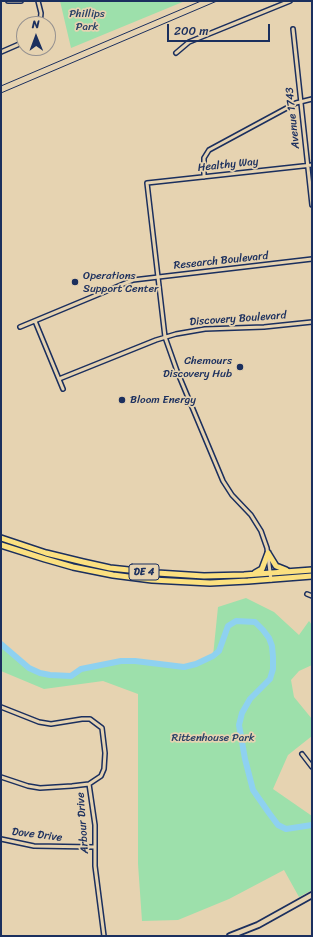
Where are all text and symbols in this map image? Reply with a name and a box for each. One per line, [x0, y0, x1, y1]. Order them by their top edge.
park label: Phillips Park [69, 7, 105, 33]
text: N [32, 15, 40, 34]
north arrow [16, 16, 56, 56]
scale bar [169, 16, 272, 42]
text: 200 m [174, 20, 208, 42]
street label: Avenue 1743 [283, 87, 303, 149]
street label: Healthy Way [197, 155, 259, 175]
street label: Research Boulevard [173, 249, 269, 273]
place label: Operations Support Center [83, 269, 159, 295]
marker: Operations Support Center [70, 277, 80, 287]
street label: Discovery Boulevard [189, 309, 287, 329]
place label: Chemours Discovery Hub [163, 354, 232, 380]
marker: Chemours Discovery Hub [235, 362, 245, 372]
place label: Bloom Energy [130, 393, 196, 407]
marker: Bloom Energy [117, 395, 127, 405]
road number: DE 4 [129, 564, 159, 580]
park label: Rittenhouse Park [171, 731, 255, 745]
street label: Arbour Drive [74, 792, 92, 854]
street label: Dove Drive [11, 825, 63, 845]

